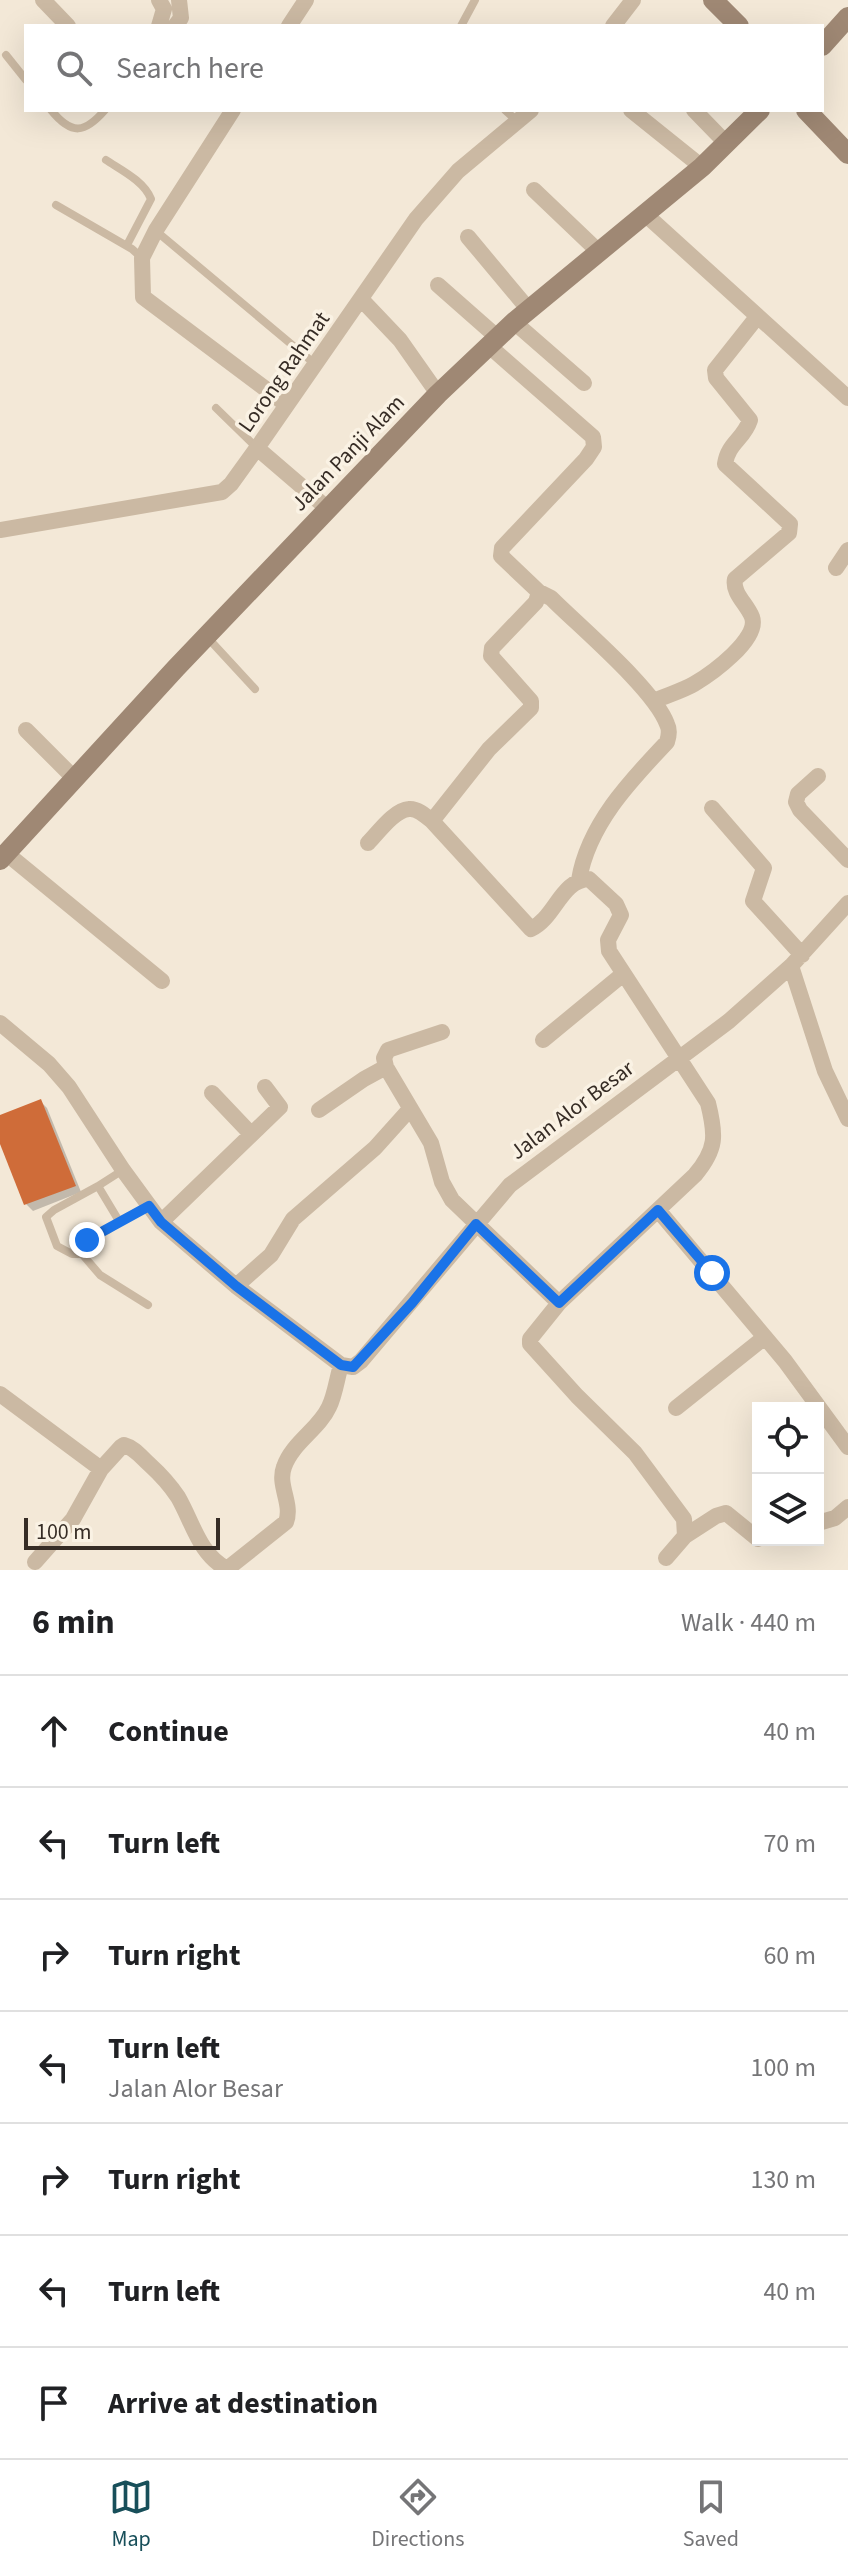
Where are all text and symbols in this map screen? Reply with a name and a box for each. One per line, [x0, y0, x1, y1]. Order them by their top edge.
search box [24, 24, 824, 112]
icon: search [52, 46, 96, 90]
text: Search here [116, 47, 264, 90]
street label: Lorong Rahmat [230, 305, 338, 439]
street label: Jalan Panji Alam [284, 387, 412, 519]
street label: Jalan Alor Besar [503, 1052, 641, 1167]
route end [69, 1222, 105, 1258]
route start [694, 1255, 730, 1291]
map controls [752, 1402, 824, 1546]
button: locate [752, 1402, 824, 1474]
button: layers [752, 1474, 824, 1546]
scale bar [24, 1514, 220, 1550]
text: 100 m [36, 1516, 91, 1548]
text: 6 min [32, 1598, 115, 1647]
text: Walk · 440 m [681, 1604, 816, 1641]
icon: ahead [32, 1709, 76, 1753]
text: Continue [108, 1710, 229, 1753]
text: 40 m [763, 1713, 816, 1750]
icon: left [32, 1821, 76, 1865]
text: Turn left [108, 1822, 220, 1865]
text: 70 m [763, 1825, 816, 1862]
icon: right [32, 1933, 76, 1977]
text: Turn right [108, 1934, 240, 1977]
text: 60 m [763, 1937, 816, 1974]
text: Turn left [108, 2027, 220, 2070]
icon: left [32, 2045, 76, 2089]
text: 100 m [750, 2049, 816, 2086]
text: Jalan Alor Besar [108, 2070, 283, 2107]
icon: right [32, 2157, 76, 2201]
text: Turn right [108, 2158, 240, 2201]
text: 130 m [750, 2161, 816, 2198]
icon: left [32, 2269, 76, 2313]
text: Turn left [108, 2270, 220, 2313]
text: 40 m [763, 2273, 816, 2310]
icon: arrive [32, 2381, 76, 2425]
text: Arrive at destination [108, 2382, 378, 2425]
tab: Map [109, 2475, 153, 2555]
tab: Directions [371, 2475, 464, 2555]
tab: Saved [683, 2475, 739, 2555]

